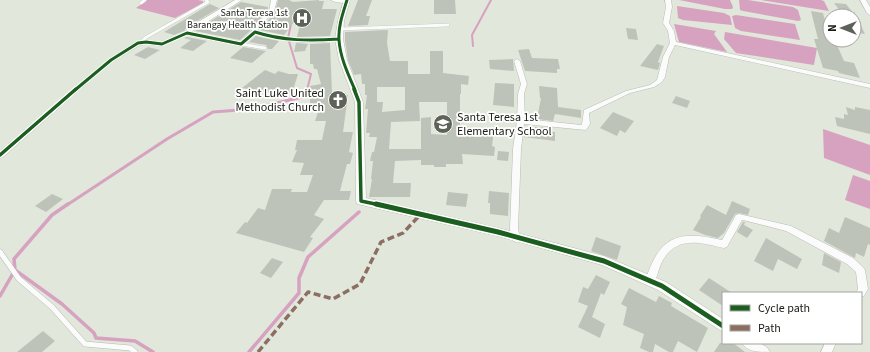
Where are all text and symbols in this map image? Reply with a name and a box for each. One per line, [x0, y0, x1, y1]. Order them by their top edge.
place label: Santa Teresa 1st Barangay Health Station [187, 6, 289, 32]
hospital icon: Santa Teresa 1st Barangay Health Station [291, 7, 313, 29]
north arrow [822, 8, 862, 48]
text: N [825, 24, 840, 32]
place label: Saint Luke United Methodist Church [235, 85, 324, 116]
church icon: Saint Luke United Methodist Church [327, 89, 349, 111]
place label: Santa Teresa 1st Elementary School [457, 109, 552, 140]
school or university icon: Santa Teresa 1st Elementary School [432, 113, 454, 135]
legend [722, 292, 862, 344]
text: Cycle path [758, 300, 810, 317]
text: Path [758, 320, 781, 337]

